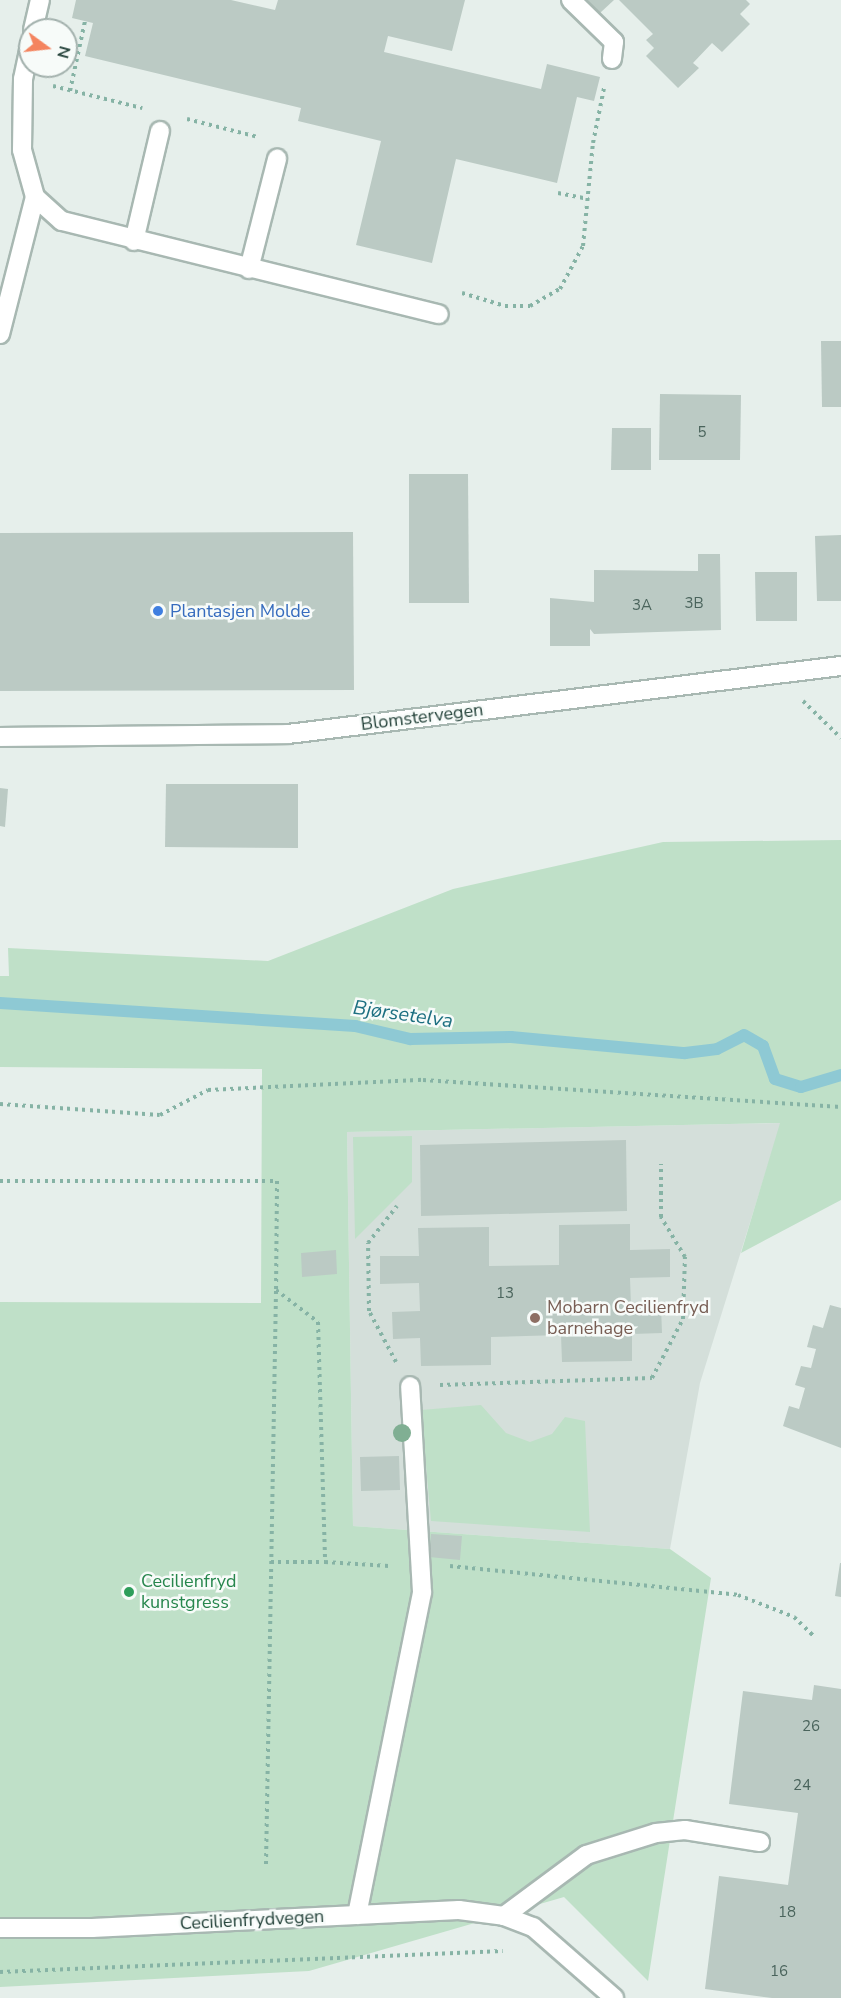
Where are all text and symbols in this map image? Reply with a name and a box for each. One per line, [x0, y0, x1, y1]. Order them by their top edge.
north arrow [18, 18, 78, 78]
text: N [51, 44, 76, 61]
house number: 5 [698, 424, 706, 442]
house number: 3B [684, 595, 704, 613]
house number: 3A [632, 597, 652, 615]
place label: Plantasjen Molde [170, 600, 310, 622]
marker: Plantasjen Molde [151, 604, 165, 618]
street label: Blomstervegen [360, 699, 484, 735]
water label: Bjørsetelva [352, 995, 454, 1033]
house number: 13 [496, 1285, 514, 1303]
place label: Mobarn Cecilienfryd barnehage [547, 1297, 709, 1340]
marker: Mobarn Cecilienfryd barnehage [528, 1311, 542, 1325]
place label: Cecilienfryd kunstgress [141, 1571, 236, 1614]
marker: Cecilienfryd kunstgress [122, 1585, 136, 1599]
house number: 26 [802, 1718, 820, 1736]
house number: 24 [793, 1777, 811, 1795]
house number: 18 [778, 1904, 796, 1922]
street label: Cecilienfrydvegen [179, 1905, 325, 1935]
house number: 16 [770, 1963, 788, 1981]

